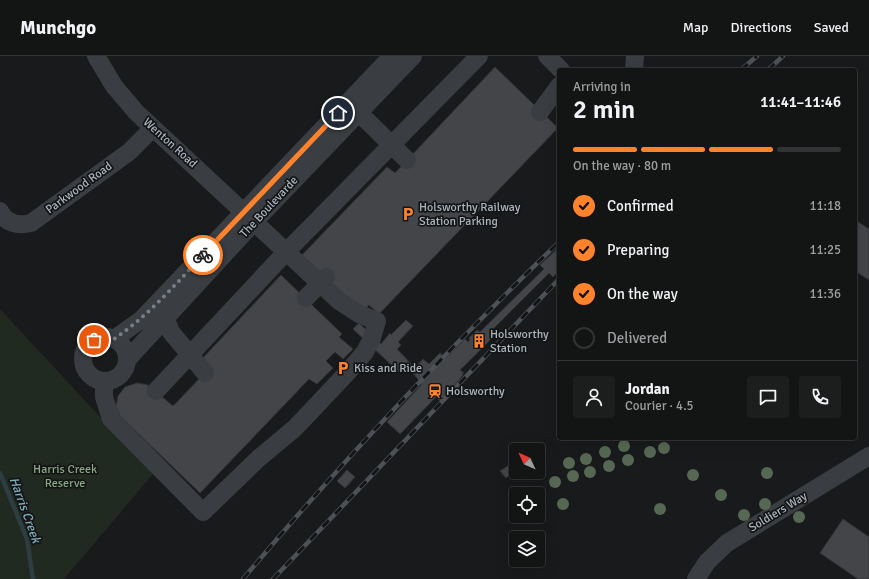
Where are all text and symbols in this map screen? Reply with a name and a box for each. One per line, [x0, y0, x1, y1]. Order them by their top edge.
text: Munchgo [20, 16, 96, 40]
text: Map [683, 19, 709, 36]
text: Directions [731, 19, 792, 36]
text: Saved [814, 19, 849, 36]
text: Arriving in [573, 79, 631, 95]
text: 11:41–11:46 [760, 93, 841, 111]
text: 2 min [573, 94, 635, 126]
pin [321, 96, 355, 130]
icon: home [327, 102, 349, 124]
street label: Wenton Road [140, 115, 200, 171]
text: On the way · 80 m [573, 158, 671, 174]
street label: Parkwood Road [43, 159, 115, 217]
street label: The Boulevarde [237, 173, 301, 241]
icon: check [573, 195, 595, 217]
text: Confirmed [607, 197, 674, 215]
text: 11:18 [809, 198, 841, 214]
place label: Holsworthy Railway Station Parking [419, 200, 521, 229]
parking icon: Holsworthy Railway Station Parking [400, 206, 416, 222]
courier [183, 235, 223, 275]
icon: check [573, 239, 595, 261]
text: Preparing [607, 241, 670, 259]
text: 11:25 [809, 242, 841, 258]
icon: bike [192, 244, 214, 266]
icon: check [573, 283, 595, 305]
text: On the way [607, 285, 678, 303]
text: 11:36 [809, 286, 841, 302]
pin [77, 323, 111, 357]
place label: Holsworthy Station [490, 327, 549, 356]
icon: bag [83, 329, 105, 351]
text: Delivered [607, 329, 667, 347]
building icon: Holsworthy Station [471, 333, 487, 349]
parking icon: Kiss and Ride [335, 360, 351, 376]
place label: Kiss and Ride [354, 361, 422, 376]
button: person [573, 376, 615, 418]
button: chat [747, 376, 789, 418]
button: phone [799, 376, 841, 418]
text: Jordan [625, 380, 670, 398]
station icon: Holsworthy [427, 383, 443, 399]
place label: Holsworthy [446, 384, 505, 399]
text: Courier · 4.5 [625, 398, 694, 414]
north arrow [509, 443, 545, 479]
map controls [509, 443, 545, 567]
park label: Harris Creek Reserve [33, 462, 97, 491]
water label: Harris Creek [6, 475, 45, 547]
button: locate [509, 487, 545, 523]
street label: Soldiers Way [746, 488, 810, 535]
button: layers [509, 531, 545, 567]

